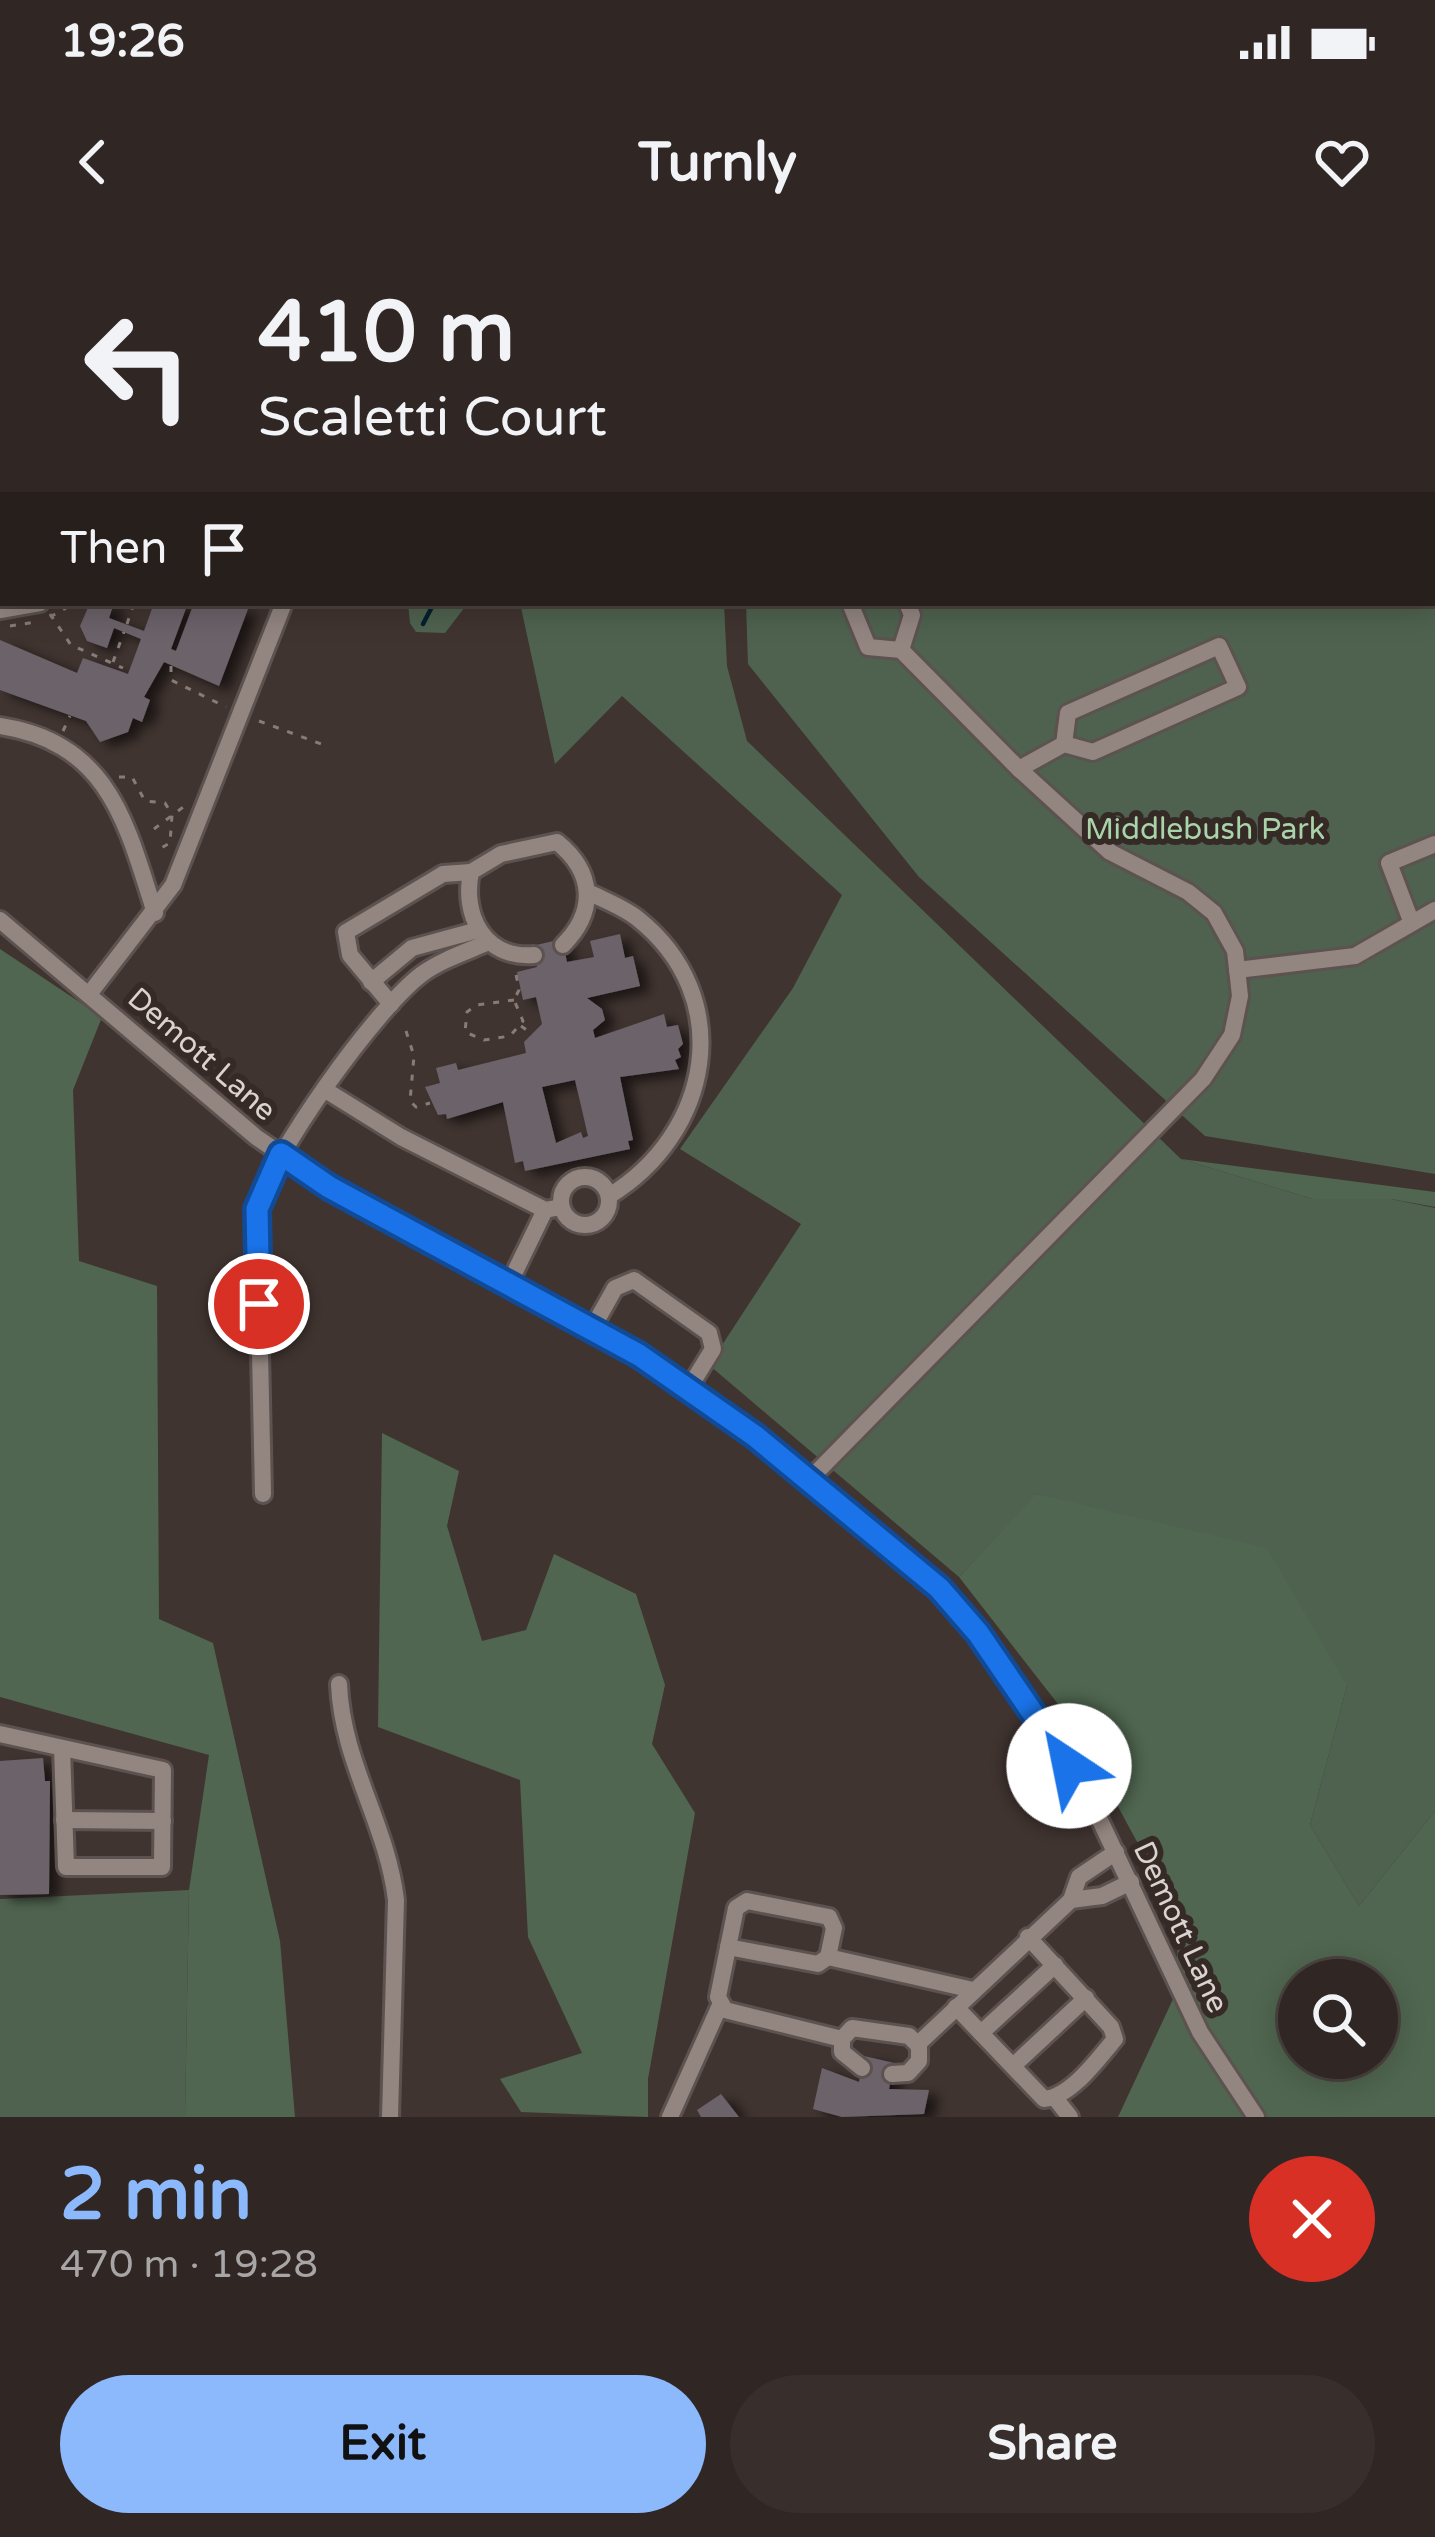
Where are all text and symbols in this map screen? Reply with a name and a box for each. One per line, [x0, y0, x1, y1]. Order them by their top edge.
text: 19:26 [60, 15, 185, 69]
icon: back [60, 129, 126, 195]
icon: heart [1309, 129, 1375, 195]
text: Turnly [638, 130, 797, 195]
text: 410 m [258, 283, 515, 384]
icon: left [60, 288, 216, 444]
text: Scaletti Court [258, 385, 607, 450]
icon: arrive [191, 516, 257, 582]
text: Then [60, 522, 167, 576]
park label: Middlebush Park [1085, 811, 1325, 848]
street label: Demott Lane [120, 980, 284, 1129]
pin [208, 1253, 310, 1355]
icon: arrive [226, 1271, 292, 1337]
position arrow [1006, 1703, 1132, 1829]
street label: Demott Lane [1125, 1836, 1236, 2019]
map controls [1278, 1959, 1398, 2079]
button: search [1278, 1959, 1398, 2079]
text: 2 min [60, 2152, 252, 2239]
button: close [1249, 2156, 1375, 2282]
text: 470 m · 19:28 [60, 2241, 318, 2288]
button: Exit [60, 2375, 706, 2513]
button: Share [730, 2375, 1375, 2513]

